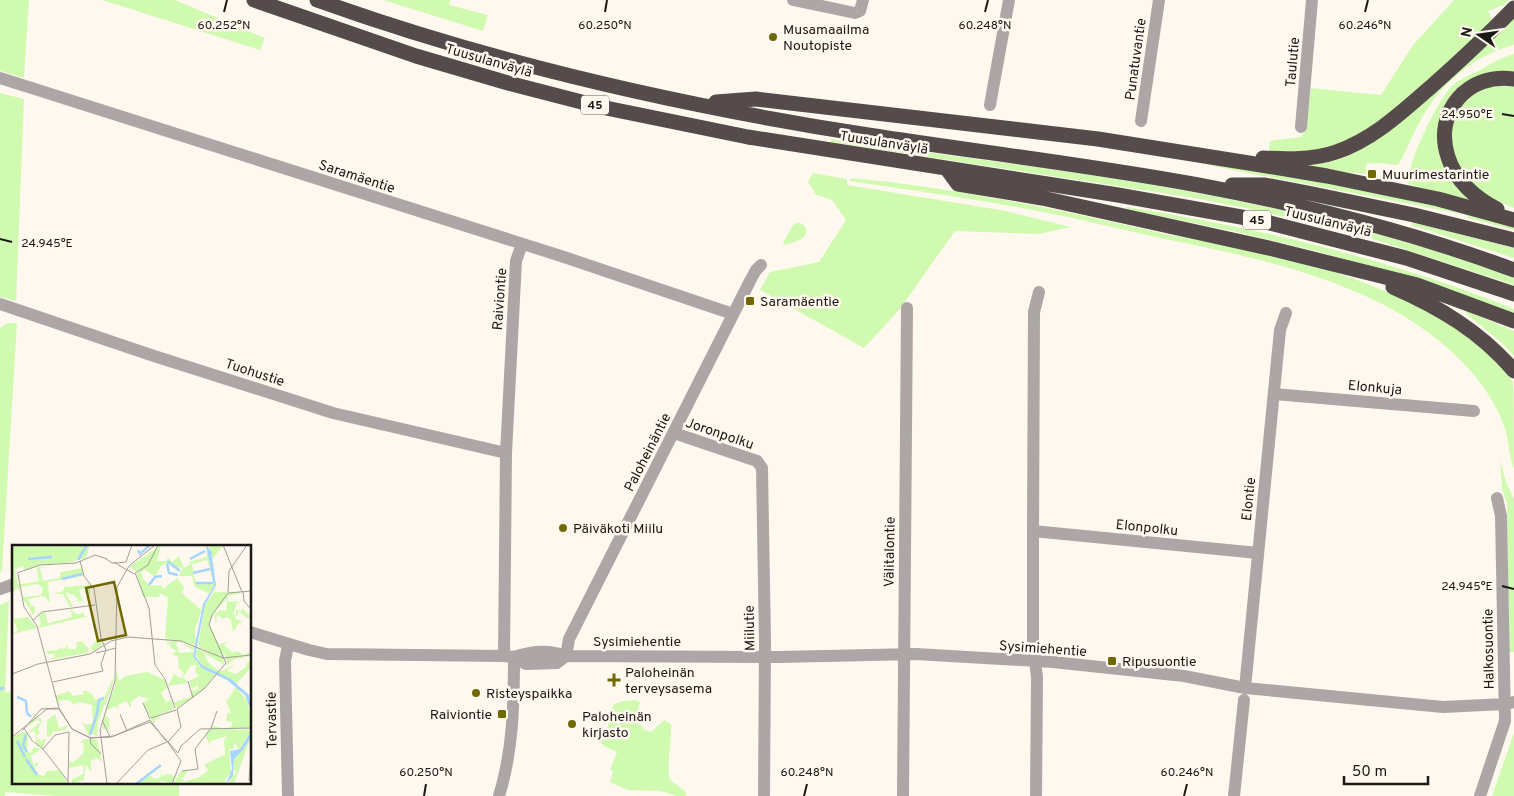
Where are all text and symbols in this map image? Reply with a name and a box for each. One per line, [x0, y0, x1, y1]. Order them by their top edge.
north arrow [1454, 10, 1504, 60]
street label: Punatuvantie [1122, 17, 1151, 101]
text: 60.252°N [197, 18, 251, 34]
text: 60.250°N [578, 18, 632, 34]
text: 60.248°N [959, 18, 1011, 34]
text: 60.246°N [1339, 18, 1391, 34]
place label: Musamaailma Noutopiste [783, 22, 869, 55]
text: N [1458, 26, 1477, 39]
marker: Musamaailma Noutopiste [767, 31, 779, 43]
street label: Taulutie [1283, 36, 1304, 88]
street label: Tuusulanväylä [443, 41, 534, 82]
road number: 45 [581, 96, 609, 114]
text: 24.950°E [1441, 107, 1493, 123]
street label: Tuusulanväylä [838, 128, 929, 159]
street label: Saramäentie [316, 157, 397, 198]
place label: Muurimestarintie [1382, 167, 1489, 184]
marker: Muurimestarintie [1366, 168, 1378, 180]
street label: Tuusulanväylä [1282, 203, 1373, 241]
road number: 45 [1243, 210, 1271, 230]
text: 24.945°E [21, 236, 73, 252]
street label: Raiviontie [490, 267, 511, 331]
place label: Saramäentie [760, 294, 839, 311]
marker: Saramäentie [744, 295, 756, 307]
street label: Tuohustie [223, 356, 286, 391]
street label: Elonkuja [1347, 378, 1403, 399]
street label: Paloheinäntie [621, 411, 675, 495]
street label: Joronpolku [683, 415, 756, 454]
street label: Elontie [1239, 477, 1260, 522]
street label: Välitalontie [881, 517, 900, 587]
street label: Elonpolku [1115, 517, 1179, 540]
place label: Päiväkoti Miilu [573, 521, 663, 538]
marker: Päiväkoti Miilu [557, 522, 569, 534]
inset map [12, 545, 251, 784]
text: 24.945°E [1441, 579, 1493, 595]
street label: Miilutie [742, 605, 759, 651]
street label: Halkosuontie [1480, 608, 1499, 690]
street label: Sysimiehentie [593, 634, 681, 651]
street label: Sysimiehentie [998, 638, 1087, 661]
place label: Ripusuontie [1122, 654, 1196, 671]
marker: Ripusuontie [1106, 655, 1118, 667]
place label: Paloheinän terveysasema [625, 665, 712, 698]
marker: Paloheinän terveysasema [607, 673, 621, 687]
place label: Risteyspaikka [486, 686, 572, 703]
marker: Risteyspaikka [470, 687, 482, 699]
street label: Tervastie [264, 691, 281, 749]
place label: Raiviontie [430, 707, 492, 724]
marker: Raiviontie [496, 708, 508, 720]
place label: Paloheinän kirjasto [582, 709, 652, 742]
marker: Paloheinän kirjasto [566, 718, 578, 730]
scale bar [1344, 754, 1428, 786]
text: 50 m [1352, 763, 1387, 782]
text: 60.250°N [399, 765, 453, 781]
text: 60.248°N [781, 765, 833, 781]
text: 60.246°N [1161, 765, 1213, 781]

